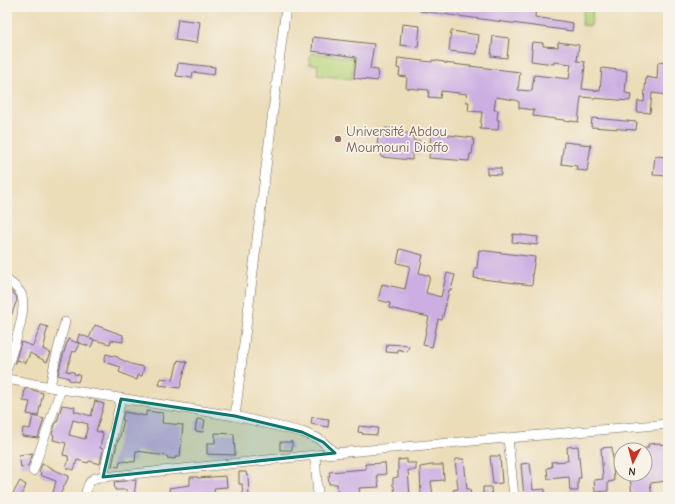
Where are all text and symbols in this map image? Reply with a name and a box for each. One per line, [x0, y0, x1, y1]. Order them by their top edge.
place label: Université Abdou Moumouni Dioffo [346, 123, 448, 156]
marker: Université Abdou Moumouni Dioffo [333, 134, 343, 144]
north arrow [613, 442, 653, 482]
text: N [628, 465, 636, 478]

